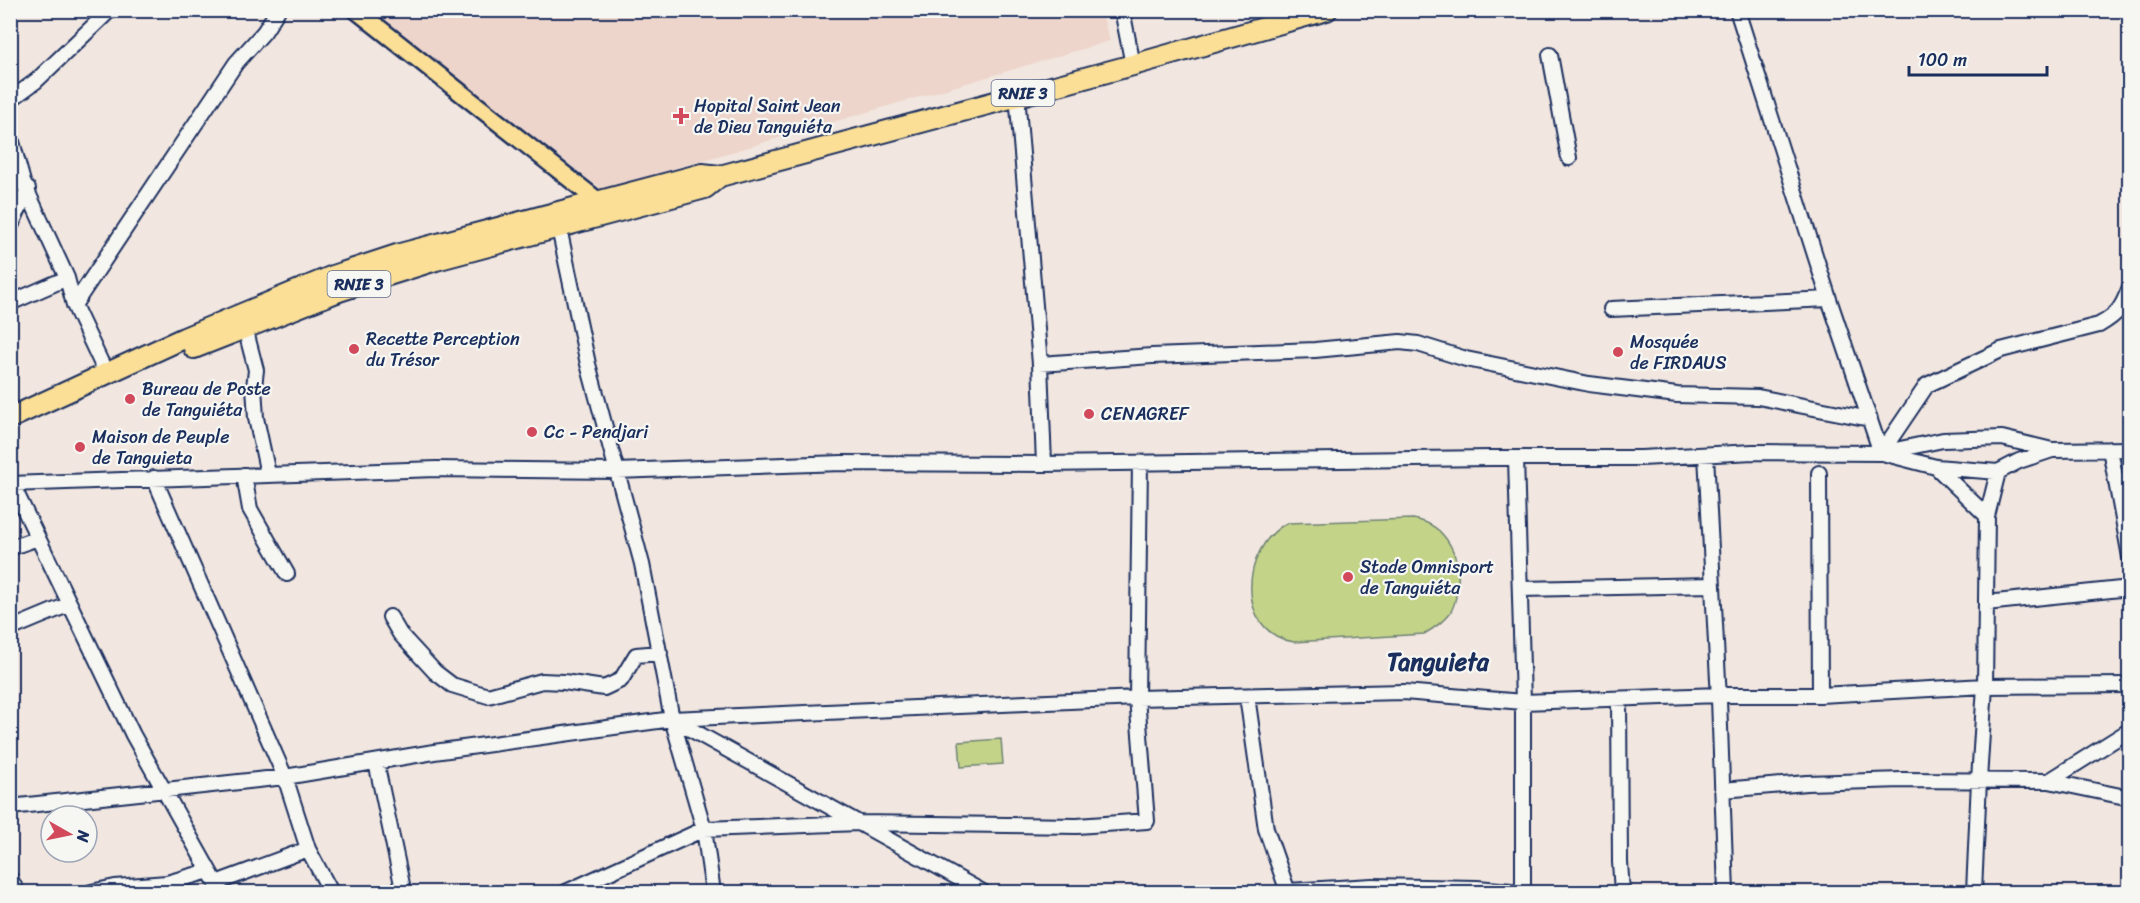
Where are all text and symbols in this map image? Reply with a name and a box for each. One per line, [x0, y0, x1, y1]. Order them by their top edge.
scale bar [1909, 39, 2047, 77]
text: 100 m [1918, 44, 1967, 76]
road number: RNIE 3 [992, 80, 1054, 106]
place label: Hopital Saint Jean de Dieu Tanguiéta [694, 90, 841, 143]
marker: Hopital Saint Jean de Dieu Tanguiéta [672, 107, 690, 125]
road number: RNIE 3 [328, 271, 391, 297]
place label: Recette Perception du Trésor [366, 323, 520, 376]
place label: Mosquée de FIRDAUS [1630, 326, 1726, 379]
marker: Recette Perception du Trésor [347, 342, 361, 356]
marker: Mosquée de FIRDAUS [1611, 345, 1625, 359]
place label: Bureau de Poste de Tanguiéta [142, 373, 271, 426]
marker: Bureau de Poste de Tanguiéta [123, 392, 137, 406]
place label: CENAGREF [1101, 398, 1190, 430]
marker: CENAGREF [1082, 407, 1096, 421]
place label: Cc - Pendjari [544, 416, 649, 448]
place label: Maison de Peuple de Tanguieta [92, 421, 229, 474]
marker: Cc - Pendjari [525, 425, 539, 439]
marker: Maison de Peuple de Tanguieta [73, 440, 87, 454]
place label: Stade Omnisport de Tanguiéta [1360, 551, 1494, 604]
marker: Stade Omnisport de Tanguiéta [1341, 570, 1355, 584]
district label: Tanguieta [1387, 641, 1490, 683]
north arrow [39, 804, 99, 864]
text: N [68, 828, 99, 845]

